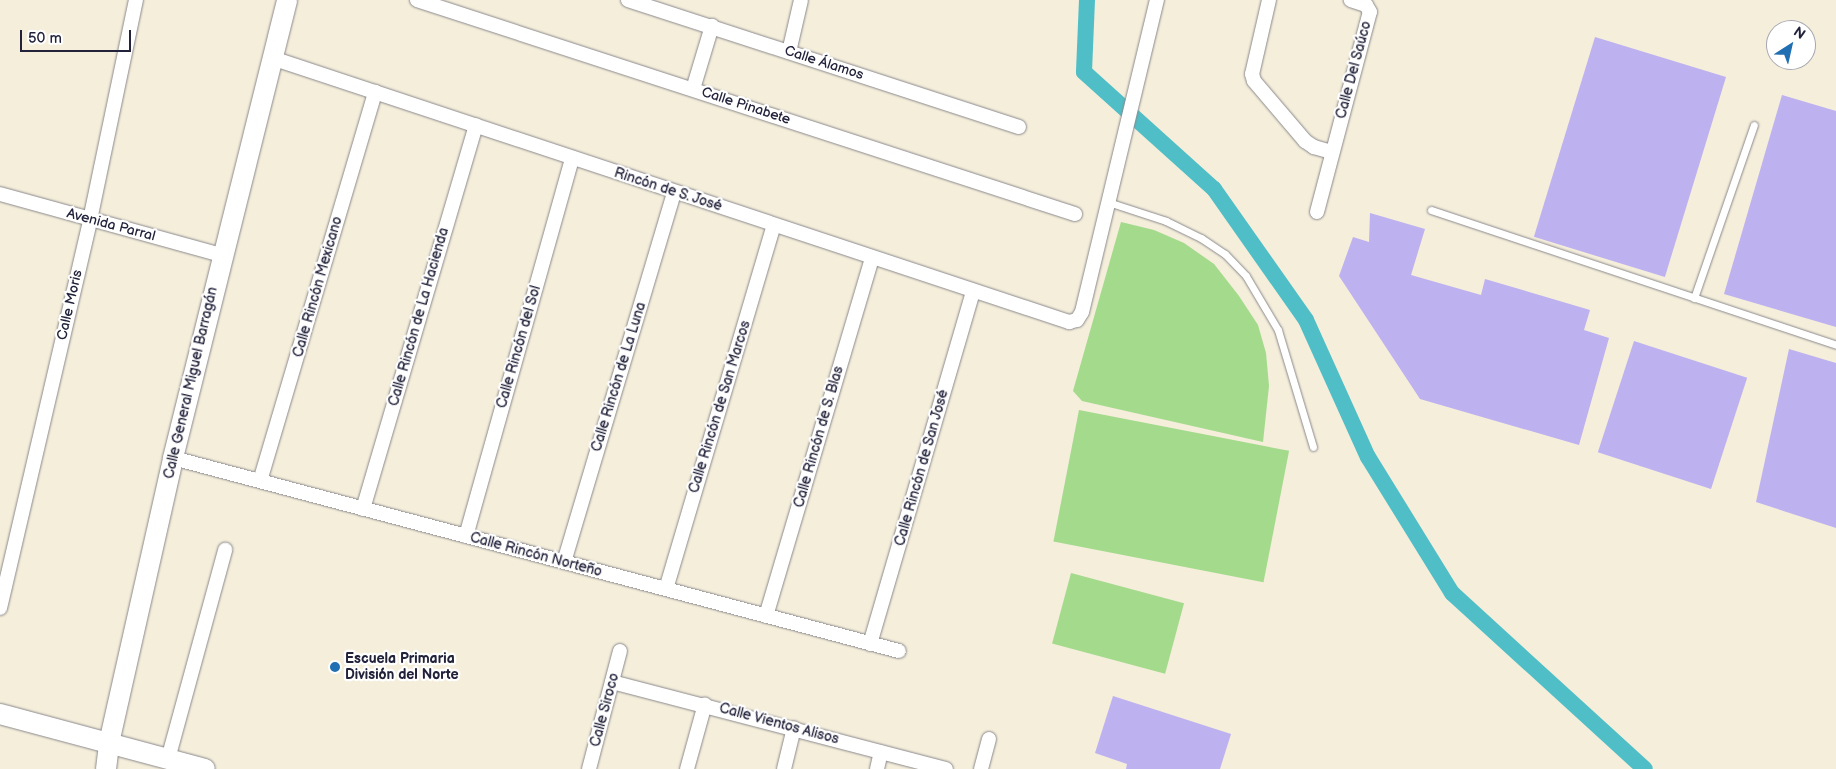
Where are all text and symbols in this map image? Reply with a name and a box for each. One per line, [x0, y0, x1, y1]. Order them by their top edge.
street label: Calle Del Saúco [1333, 19, 1375, 121]
scale bar [22, 20, 134, 52]
north arrow [1766, 20, 1816, 70]
text: N [1790, 23, 1808, 43]
text: 50 m [28, 29, 62, 48]
street label: Calle Álamos [782, 42, 866, 84]
street label: Calle Pinabete [699, 84, 793, 128]
street label: Rincón de S. José [611, 164, 725, 216]
street label: Avenida Parral [65, 205, 157, 245]
street label: Calle Rincón Mexicano [290, 215, 346, 359]
street label: Calle Rincón de La Hacienda [385, 226, 453, 408]
street label: Calle Moris [54, 268, 86, 342]
street label: Calle Rincón del Sol [493, 284, 545, 410]
street label: Calle General Miguel Barragán [161, 285, 221, 481]
street label: Calle Rincón de La Luna [588, 300, 650, 454]
street label: Calle Rincón de San Marcos [686, 319, 754, 495]
street label: Calle Rincón de S. Blas [791, 364, 847, 510]
street label: Calle Rincón de San José [891, 387, 953, 549]
street label: Calle Rincón Norteño [468, 529, 604, 581]
place label: Escuela Primaria División del Norte [345, 651, 458, 684]
marker: Escuela Primaria División del Norte [329, 661, 341, 673]
street label: Calle Siroco [587, 671, 623, 749]
street label: Calle Vientos Alisos [717, 700, 841, 748]

